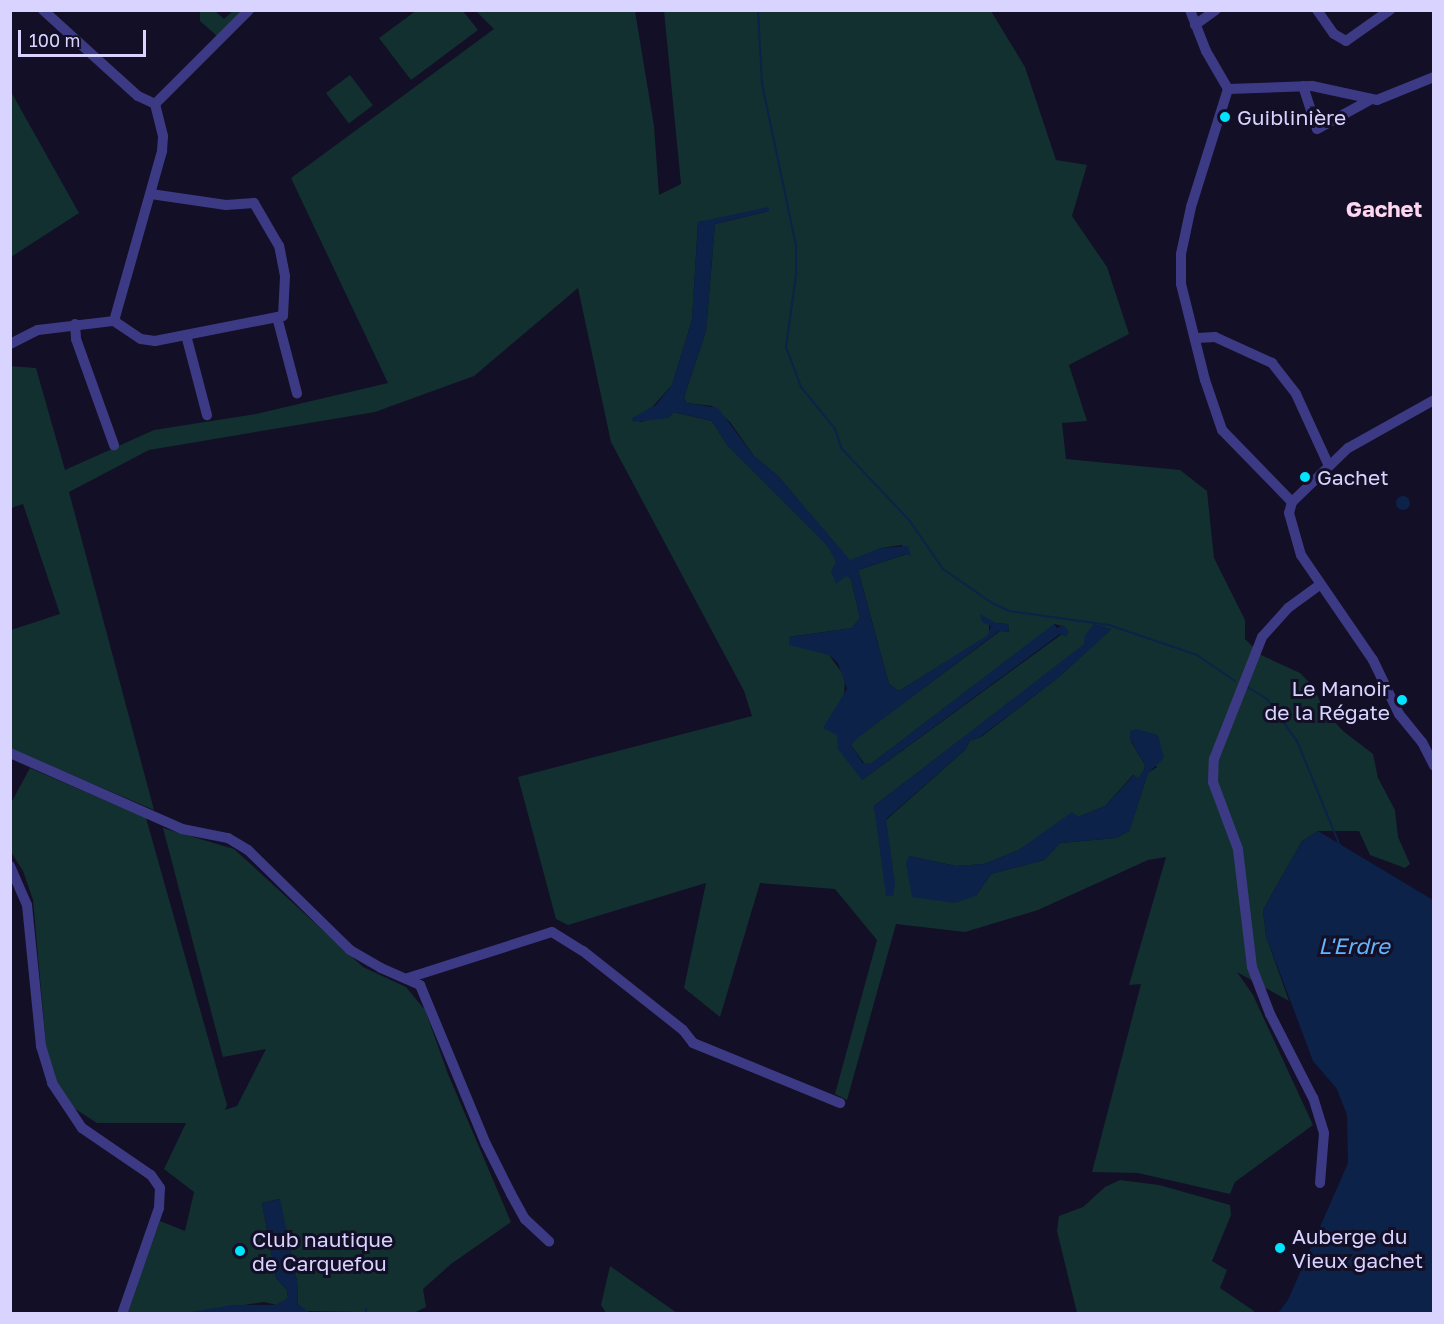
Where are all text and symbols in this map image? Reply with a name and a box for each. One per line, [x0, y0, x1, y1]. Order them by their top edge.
scale bar [21, 18, 148, 56]
text: 100 m [29, 29, 80, 51]
place label: Guiblinière [1237, 104, 1346, 130]
marker: Guiblinière [1218, 110, 1232, 124]
district label: Gachet [1346, 196, 1422, 222]
place label: Gachet [1317, 464, 1389, 490]
marker: Gachet [1298, 470, 1312, 484]
place label: Le Manoir de la Régate [1264, 675, 1390, 725]
marker: Le Manoir de la Régate [1395, 693, 1409, 707]
water label: L'Erdre [1318, 933, 1390, 959]
place label: Auberge du Vieux gachet [1292, 1223, 1423, 1273]
place label: Club nautique de Carquefou [252, 1226, 393, 1276]
marker: Auberge du Vieux gachet [1273, 1241, 1287, 1255]
marker: Club nautique de Carquefou [233, 1244, 247, 1258]

